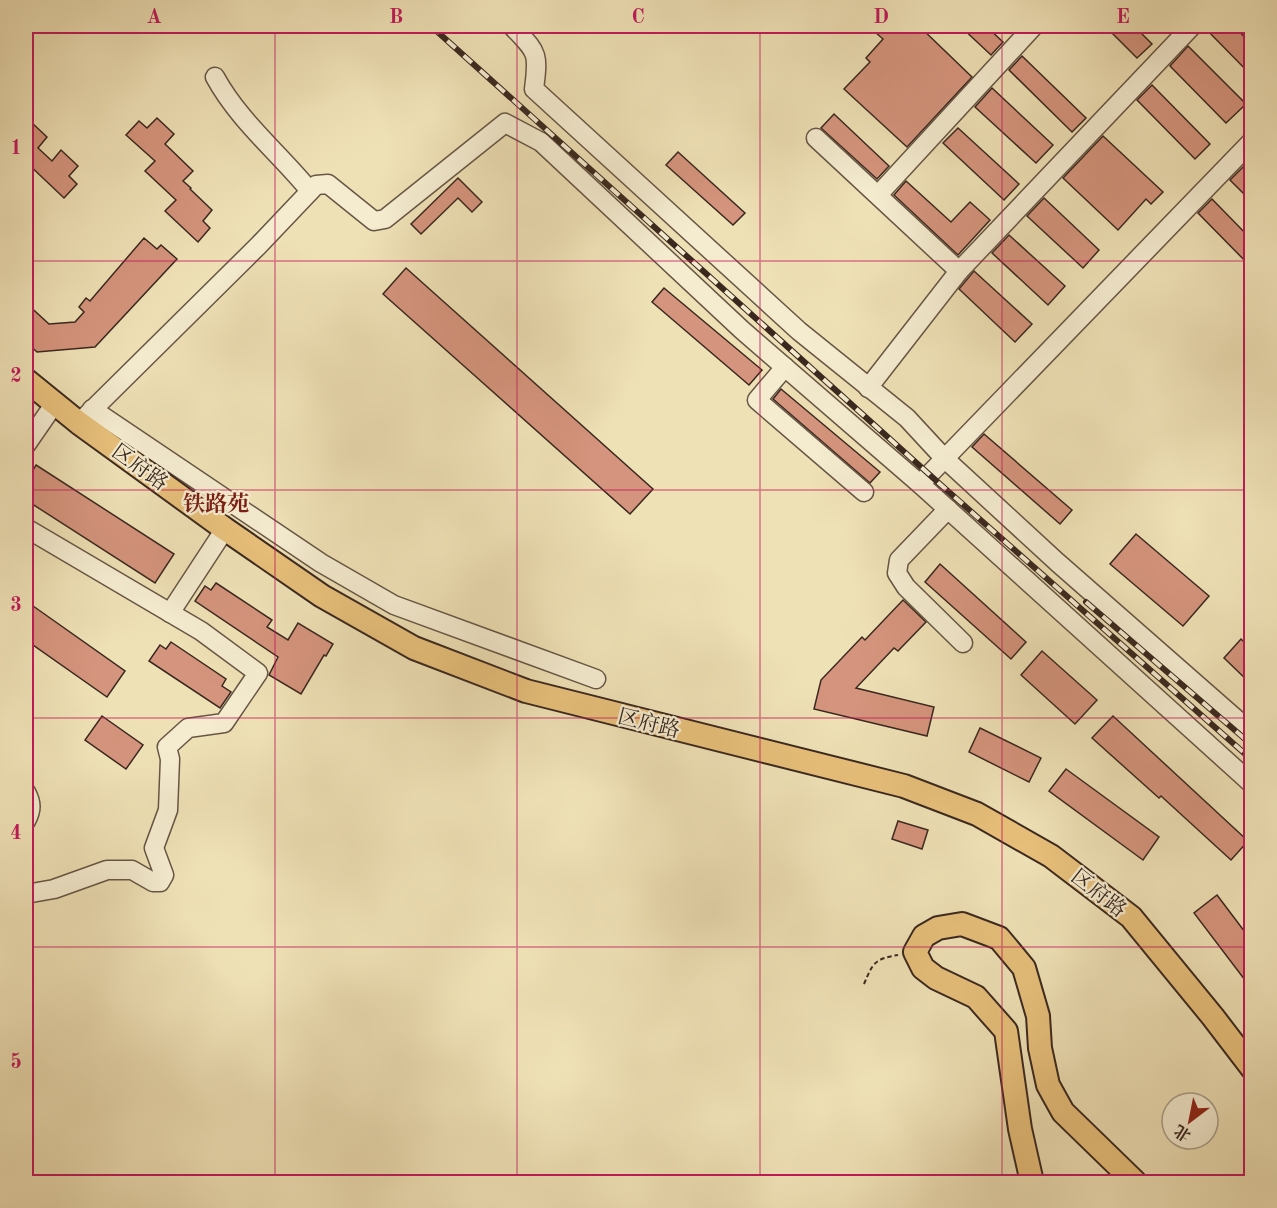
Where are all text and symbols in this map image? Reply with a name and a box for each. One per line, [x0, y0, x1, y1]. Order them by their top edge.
text: A [146, 8, 162, 28]
text: B [389, 8, 403, 28]
text: C [631, 8, 645, 28]
text: D [873, 8, 889, 28]
text: E [1116, 8, 1130, 28]
text: 1 [10, 139, 22, 159]
text: 2 [10, 367, 22, 387]
street label: 区府路 [107, 440, 172, 495]
district label: 铁路苑 [183, 492, 249, 516]
text: 3 [10, 596, 22, 616]
street label: 区府路 [616, 705, 682, 742]
text: 4 [10, 824, 22, 844]
street label: 区府路 [1067, 865, 1131, 922]
text: 5 [10, 1052, 22, 1073]
north arrow [1160, 1091, 1220, 1151]
text: 北 [1171, 1121, 1194, 1145]

